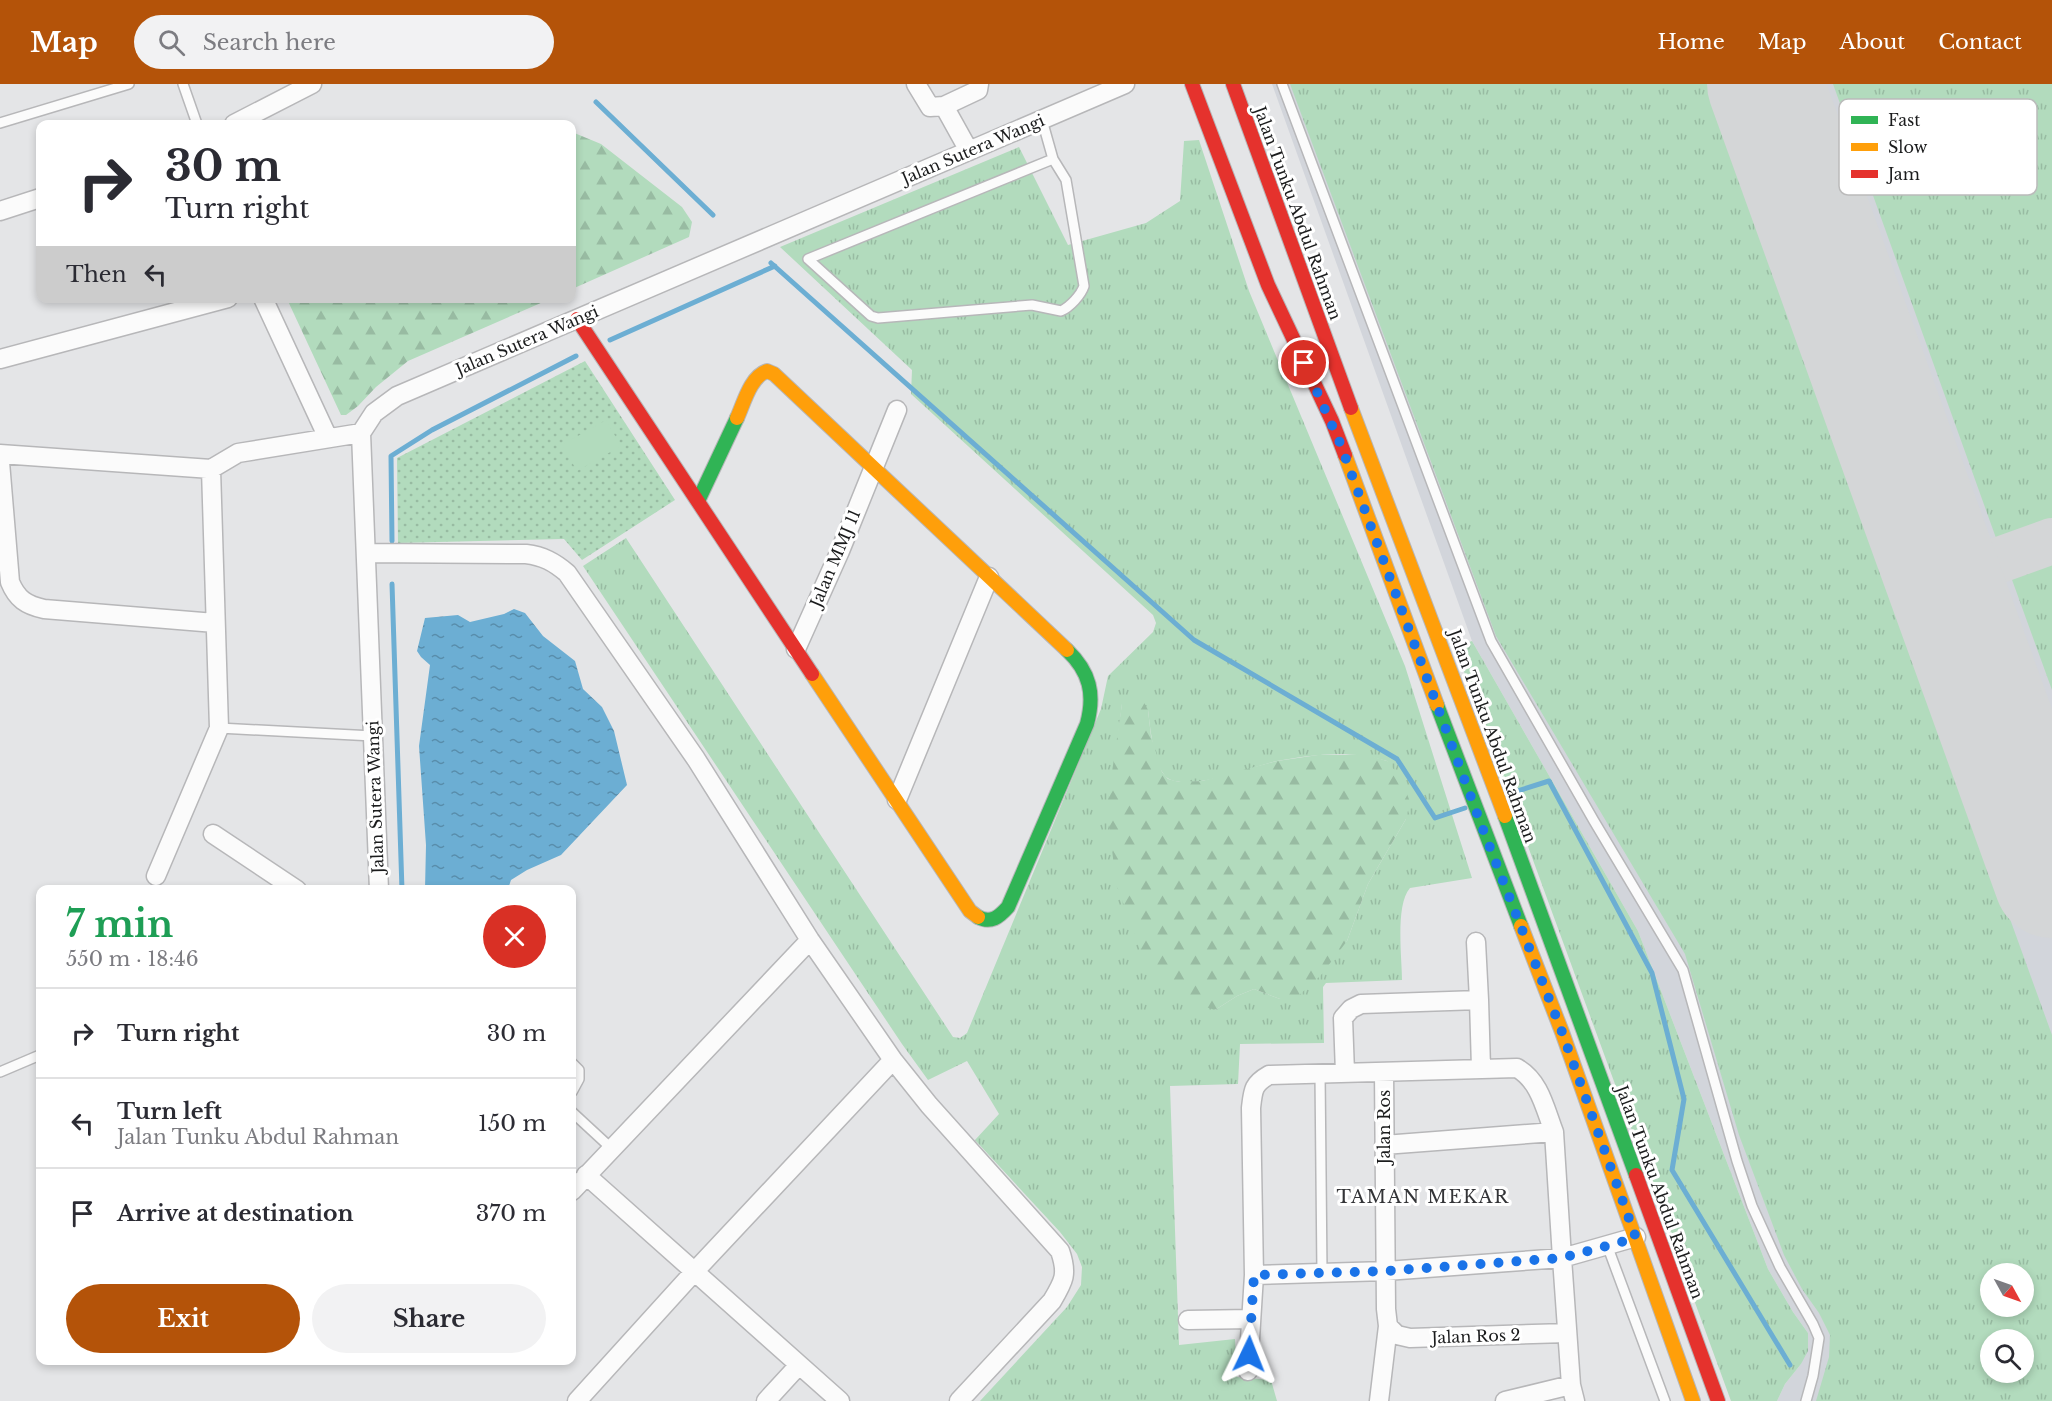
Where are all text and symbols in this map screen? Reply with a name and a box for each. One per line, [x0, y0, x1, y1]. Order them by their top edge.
search box [134, 15, 554, 69]
text: Map [30, 25, 98, 60]
icon: search [155, 26, 188, 59]
text: Search here [203, 29, 336, 56]
text: Home [1658, 29, 1725, 55]
text: Map [1758, 29, 1806, 55]
text: About [1839, 29, 1905, 55]
text: Contact [1938, 29, 2022, 55]
legend [1839, 99, 2037, 195]
street label: Jalan Tunku Abdul Rahman [1249, 102, 1346, 322]
street label: Jalan Sutera Wangi [897, 110, 1048, 189]
text: Fast [1888, 110, 1920, 130]
text: Slow [1888, 137, 1928, 157]
text: 30 m [165, 140, 281, 192]
icon: right [66, 144, 144, 222]
text: Jam [1886, 164, 1920, 184]
text: Turn right [165, 192, 309, 225]
icon: left [139, 258, 172, 291]
text: Then [66, 261, 127, 288]
street label: Jalan Sutera Wangi [451, 301, 602, 380]
pin [1278, 337, 1329, 388]
icon: arrive [1287, 346, 1320, 379]
street label: Jalan MMJ 11 [805, 506, 865, 612]
street label: Jalan Tunku Abdul Rahman [1444, 625, 1541, 845]
street label: Jalan Sutera Wangi [362, 720, 388, 876]
text: 7 min [66, 902, 173, 947]
button: close [483, 905, 546, 968]
text: 550 m · 18:46 [66, 947, 199, 971]
icon: right [66, 1017, 99, 1050]
text: Turn right [117, 1020, 239, 1047]
text: 30 m [487, 1020, 546, 1047]
street label: Jalan Tunku Abdul Rahman [1611, 1081, 1708, 1301]
street label: Jalan Ros [1374, 1090, 1394, 1166]
text: Turn left [117, 1098, 222, 1125]
icon: left [66, 1107, 99, 1140]
text: 150 m [478, 1110, 546, 1137]
text: Jalan Tunku Abdul Rahman [117, 1125, 399, 1149]
district label: TAMAN MEKAR [1336, 1186, 1510, 1208]
icon: arrive [66, 1197, 99, 1230]
text: Arrive at destination [117, 1200, 354, 1227]
text: 370 m [476, 1200, 546, 1227]
north arrow [1980, 1263, 2034, 1317]
map controls [1980, 1263, 2034, 1383]
button: Exit [66, 1284, 300, 1353]
button: Share [312, 1284, 546, 1353]
position arrow [1217, 1322, 1281, 1386]
street label: Jalan Ros 2 [1429, 1324, 1521, 1348]
button: search [1980, 1329, 2034, 1383]

